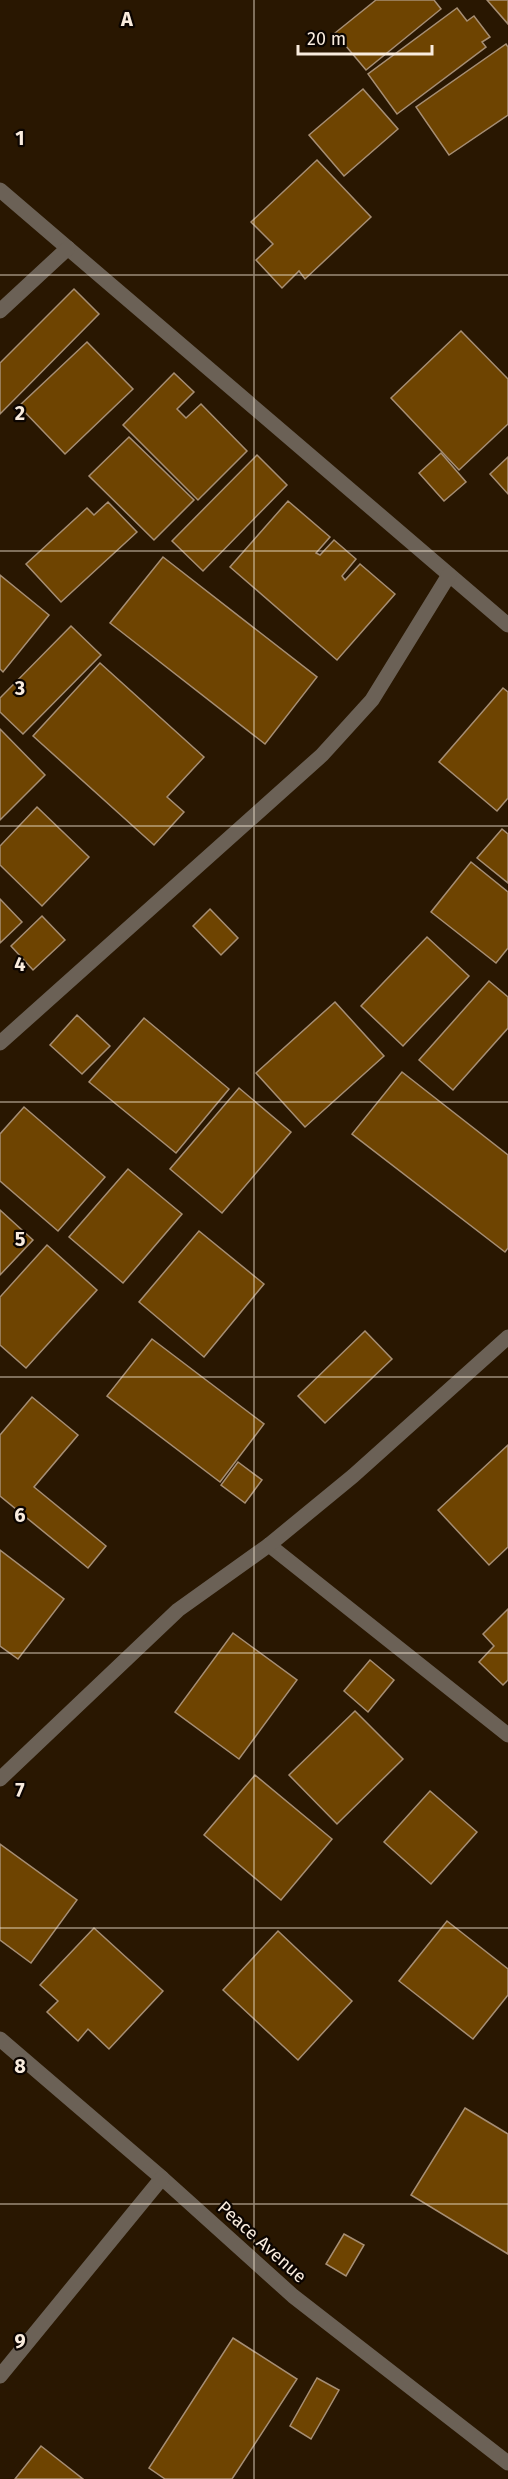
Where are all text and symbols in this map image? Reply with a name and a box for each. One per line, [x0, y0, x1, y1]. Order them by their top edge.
text: A [120, 7, 134, 31]
scale bar [298, 18, 432, 56]
text: 20 m [307, 28, 346, 50]
text: 1 [15, 126, 25, 150]
text: 2 [15, 401, 25, 425]
text: 3 [14, 676, 25, 700]
text: 4 [14, 952, 26, 976]
text: 5 [15, 1227, 26, 1251]
text: 6 [14, 1503, 26, 1527]
text: 7 [15, 1778, 25, 1802]
text: 8 [14, 2054, 26, 2078]
street label: Peace Avenue [213, 2196, 311, 2288]
text: 9 [14, 2329, 26, 2353]

